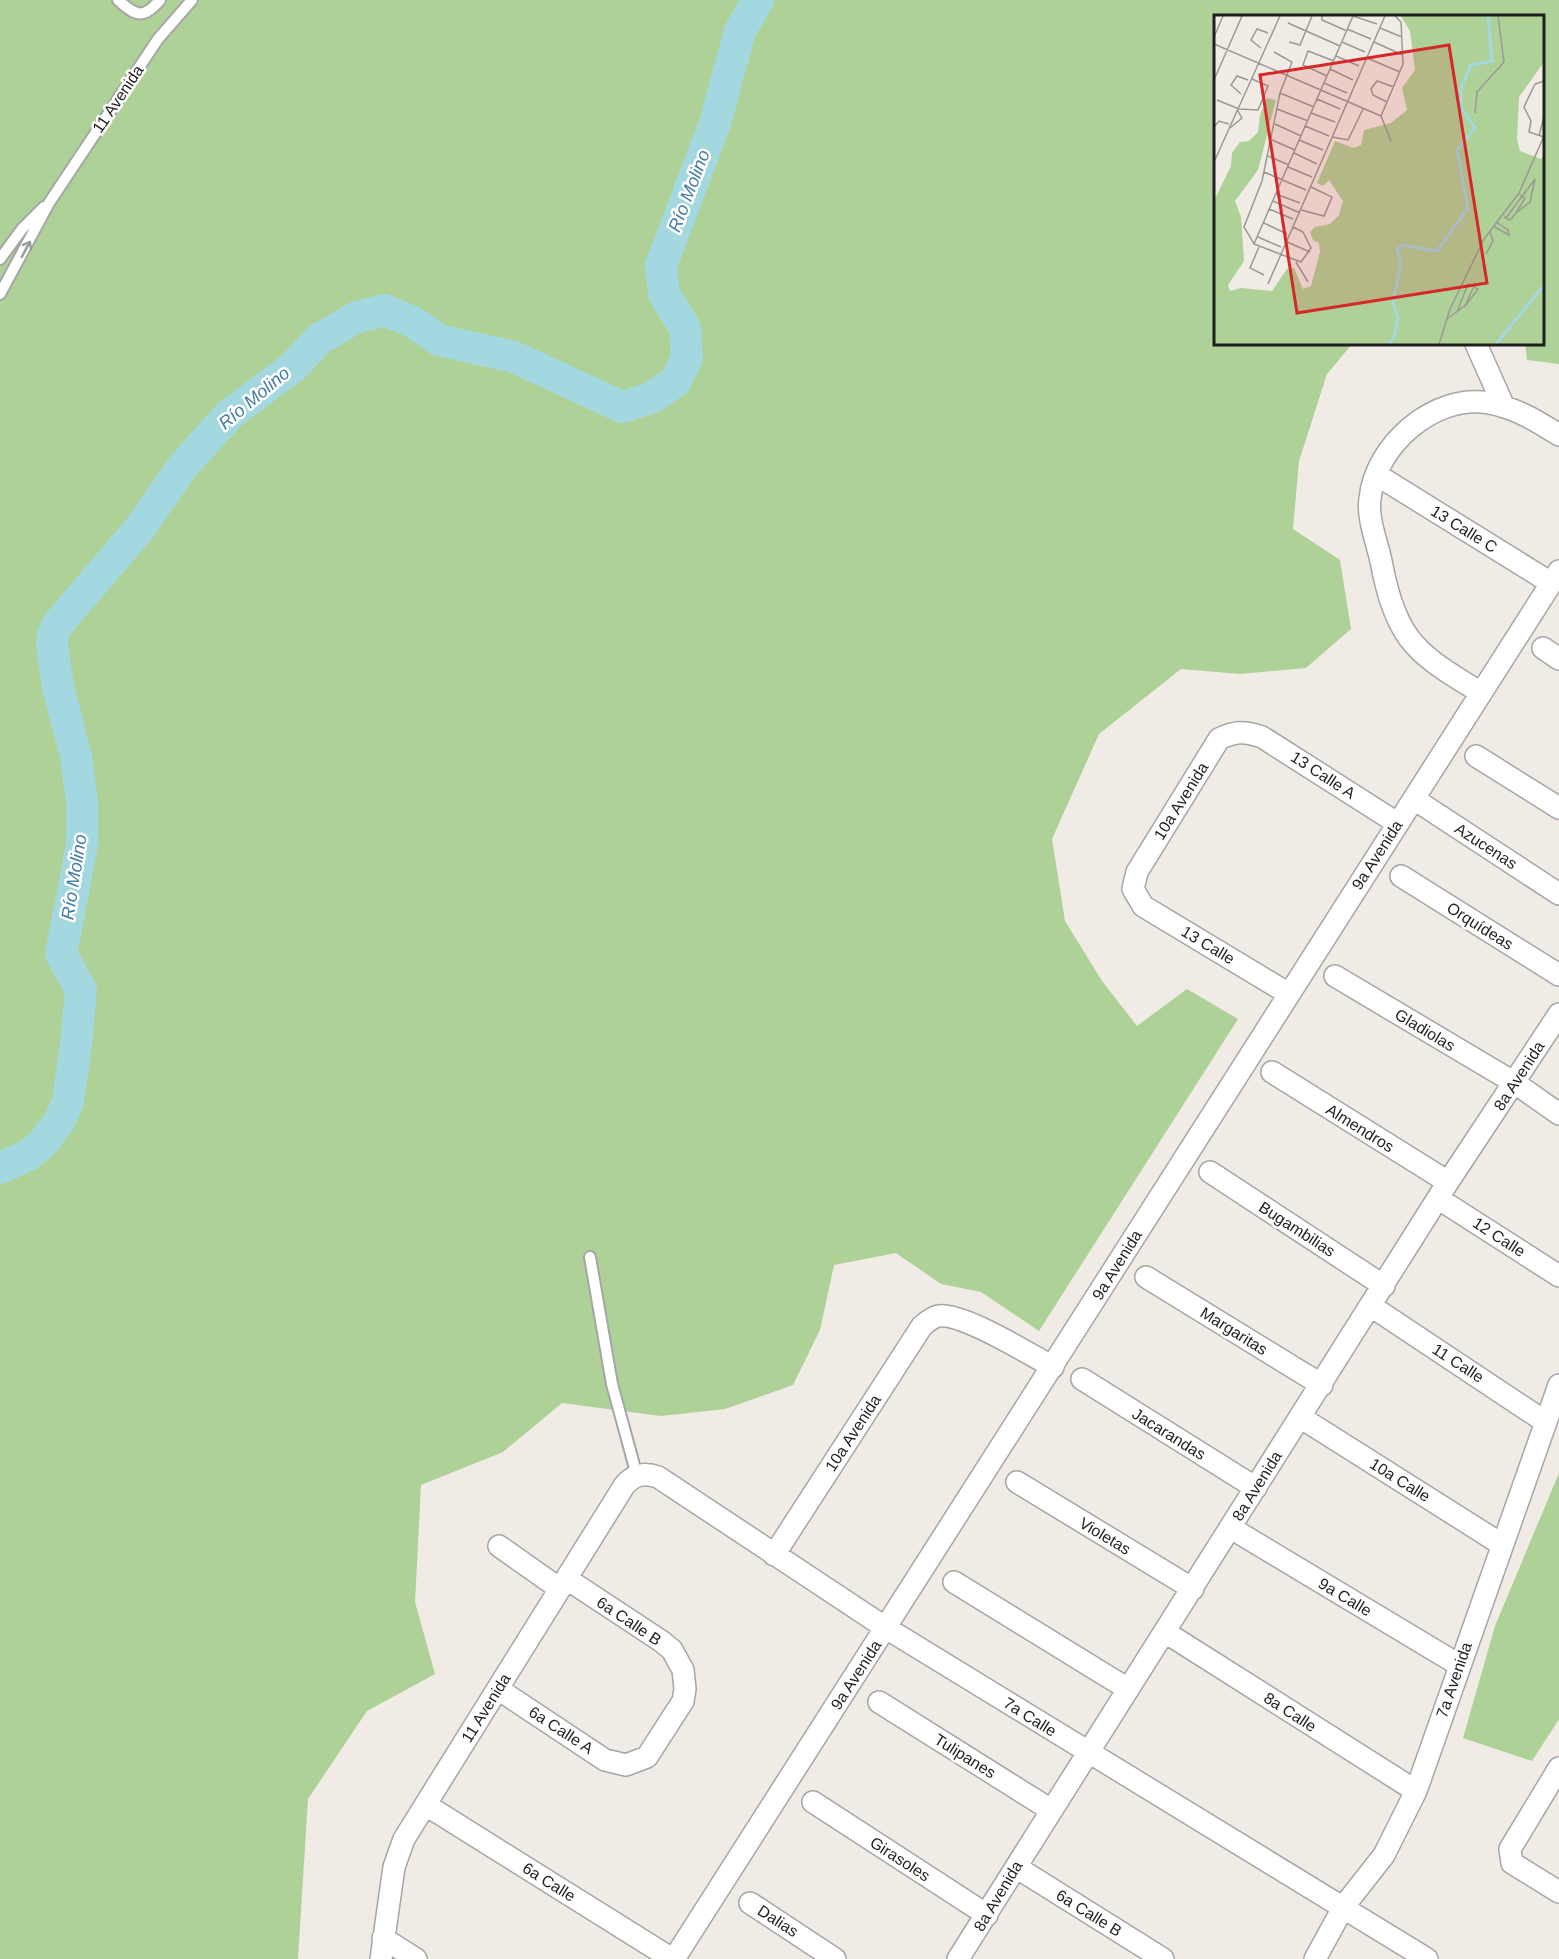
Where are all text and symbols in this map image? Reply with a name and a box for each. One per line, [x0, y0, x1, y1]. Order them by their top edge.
inset map [1214, 15, 1544, 345]
street label: 11 Avenida [89, 62, 147, 136]
water label: Río Molino [664, 147, 714, 235]
one-way arrow [21, 241, 32, 259]
water label: Río Molino [215, 363, 293, 433]
street label: 13 Calle C [1428, 502, 1500, 556]
street label: 13 Calle A [1288, 748, 1358, 802]
street label: 10a Avenida [1151, 759, 1212, 843]
street label: 9a Avenida [1348, 817, 1406, 893]
street label: Azucenas [1452, 820, 1520, 872]
water label: Río Molino [57, 833, 91, 921]
street label: Orquídeas [1444, 899, 1516, 953]
street label: 13 Calle [1178, 923, 1238, 967]
street label: Gladiolas [1392, 1006, 1458, 1054]
street label: 8a Avenida [1490, 1038, 1548, 1114]
street label: Almendros [1323, 1101, 1397, 1155]
street label: Bugambilias [1256, 1198, 1338, 1260]
street label: 12 Calle [1470, 1214, 1528, 1260]
street label: 9a Avenida [1089, 1227, 1145, 1303]
street label: Margaritas [1197, 1304, 1271, 1358]
street label: 11 Calle [1429, 1340, 1487, 1386]
street label: 10a Avenida [822, 1391, 884, 1474]
street label: Jacarandas [1129, 1405, 1209, 1463]
street label: 8a Avenida [1229, 1448, 1285, 1524]
street label: 10a Calle [1367, 1455, 1433, 1505]
street label: Violetas [1076, 1514, 1134, 1558]
street label: 9a Calle [1315, 1575, 1375, 1619]
street label: 6a Calle B [594, 1593, 664, 1649]
street label: 9a Avenida [827, 1637, 885, 1713]
street label: 7a Avenida [1433, 1640, 1475, 1720]
street label: 11 Avenida [458, 1670, 514, 1745]
street label: 8a Calle [1261, 1689, 1319, 1735]
street label: 7a Calle [1001, 1694, 1059, 1740]
street label: 6a Calle A [526, 1703, 596, 1757]
street label: Tulipanes [931, 1731, 999, 1781]
street label: Girasoles [867, 1833, 933, 1885]
street label: 8a Avenida [970, 1858, 1026, 1934]
street label: 6a Calle [520, 1859, 578, 1905]
street label: 6a Calle B [1053, 1886, 1125, 1940]
street label: Dalias [755, 1902, 801, 1940]

